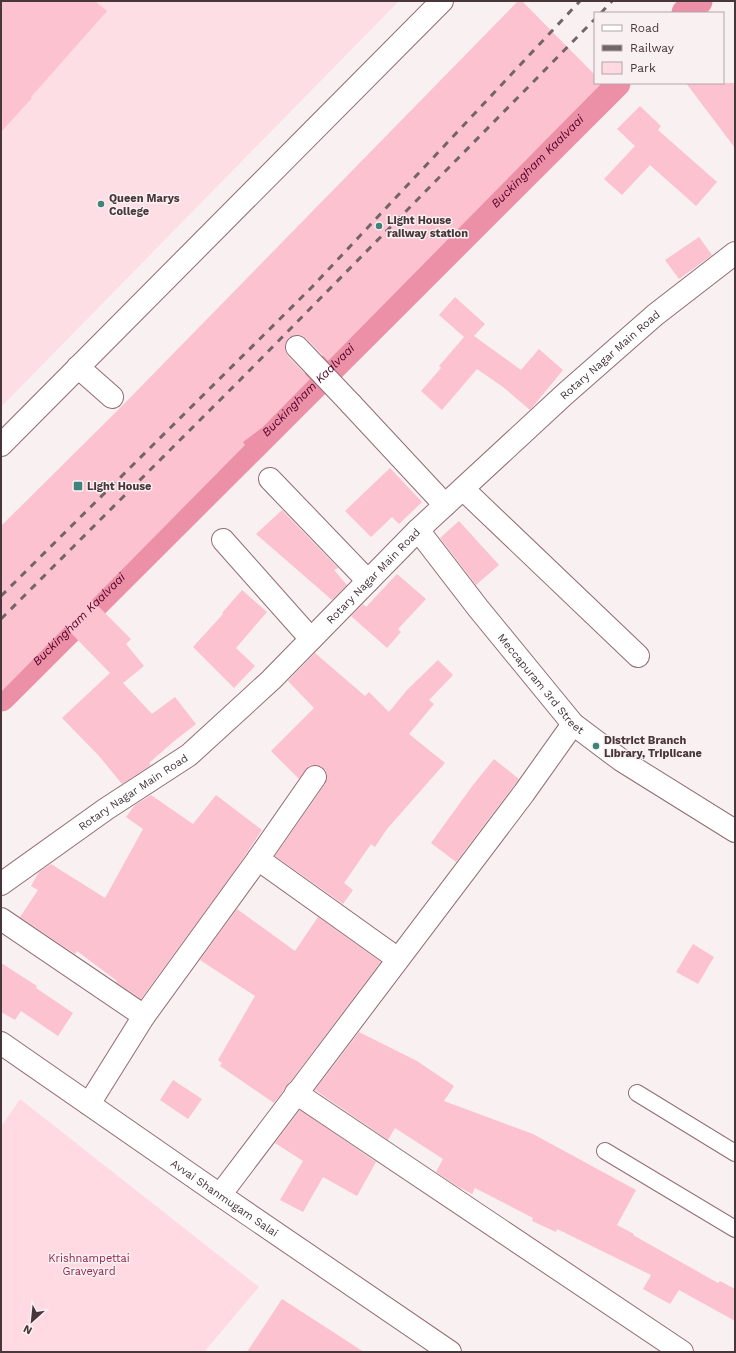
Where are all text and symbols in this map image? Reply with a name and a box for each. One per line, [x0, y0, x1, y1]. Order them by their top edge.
legend [594, 12, 724, 84]
text: Road [630, 21, 659, 35]
text: Railway [630, 41, 675, 55]
text: Park [630, 61, 656, 75]
water label: Buckingham Kaalvaai [488, 112, 587, 211]
place label: Queen Marys College [109, 192, 180, 218]
marker: Queen Marys College [96, 199, 106, 209]
place label: Light House railway station [387, 214, 468, 240]
marker: Light House railway station [374, 221, 384, 231]
street label: Rotary Nagar Main Road [557, 307, 662, 402]
water label: Buckingham Kaalvaai [259, 341, 358, 439]
marker: Light House [72, 480, 84, 492]
place label: Light House [87, 480, 151, 493]
street label: Rotary Nagar Main Road [323, 525, 423, 626]
water label: Buckingham Kaalvaai [30, 570, 129, 668]
street label: Meccapuram 3rd Street [495, 631, 587, 737]
place label: District Branch Library, Triplicane [604, 734, 702, 760]
marker: District Branch Library, Triplicane [591, 741, 601, 751]
street label: Rotary Nagar Main Road [76, 751, 190, 833]
street label: Avvai Shanmugam Salai [168, 1156, 281, 1239]
park label: Krishnampettai Graveyard [48, 1252, 130, 1278]
north arrow [12, 1301, 52, 1341]
text: N [21, 1322, 34, 1337]

